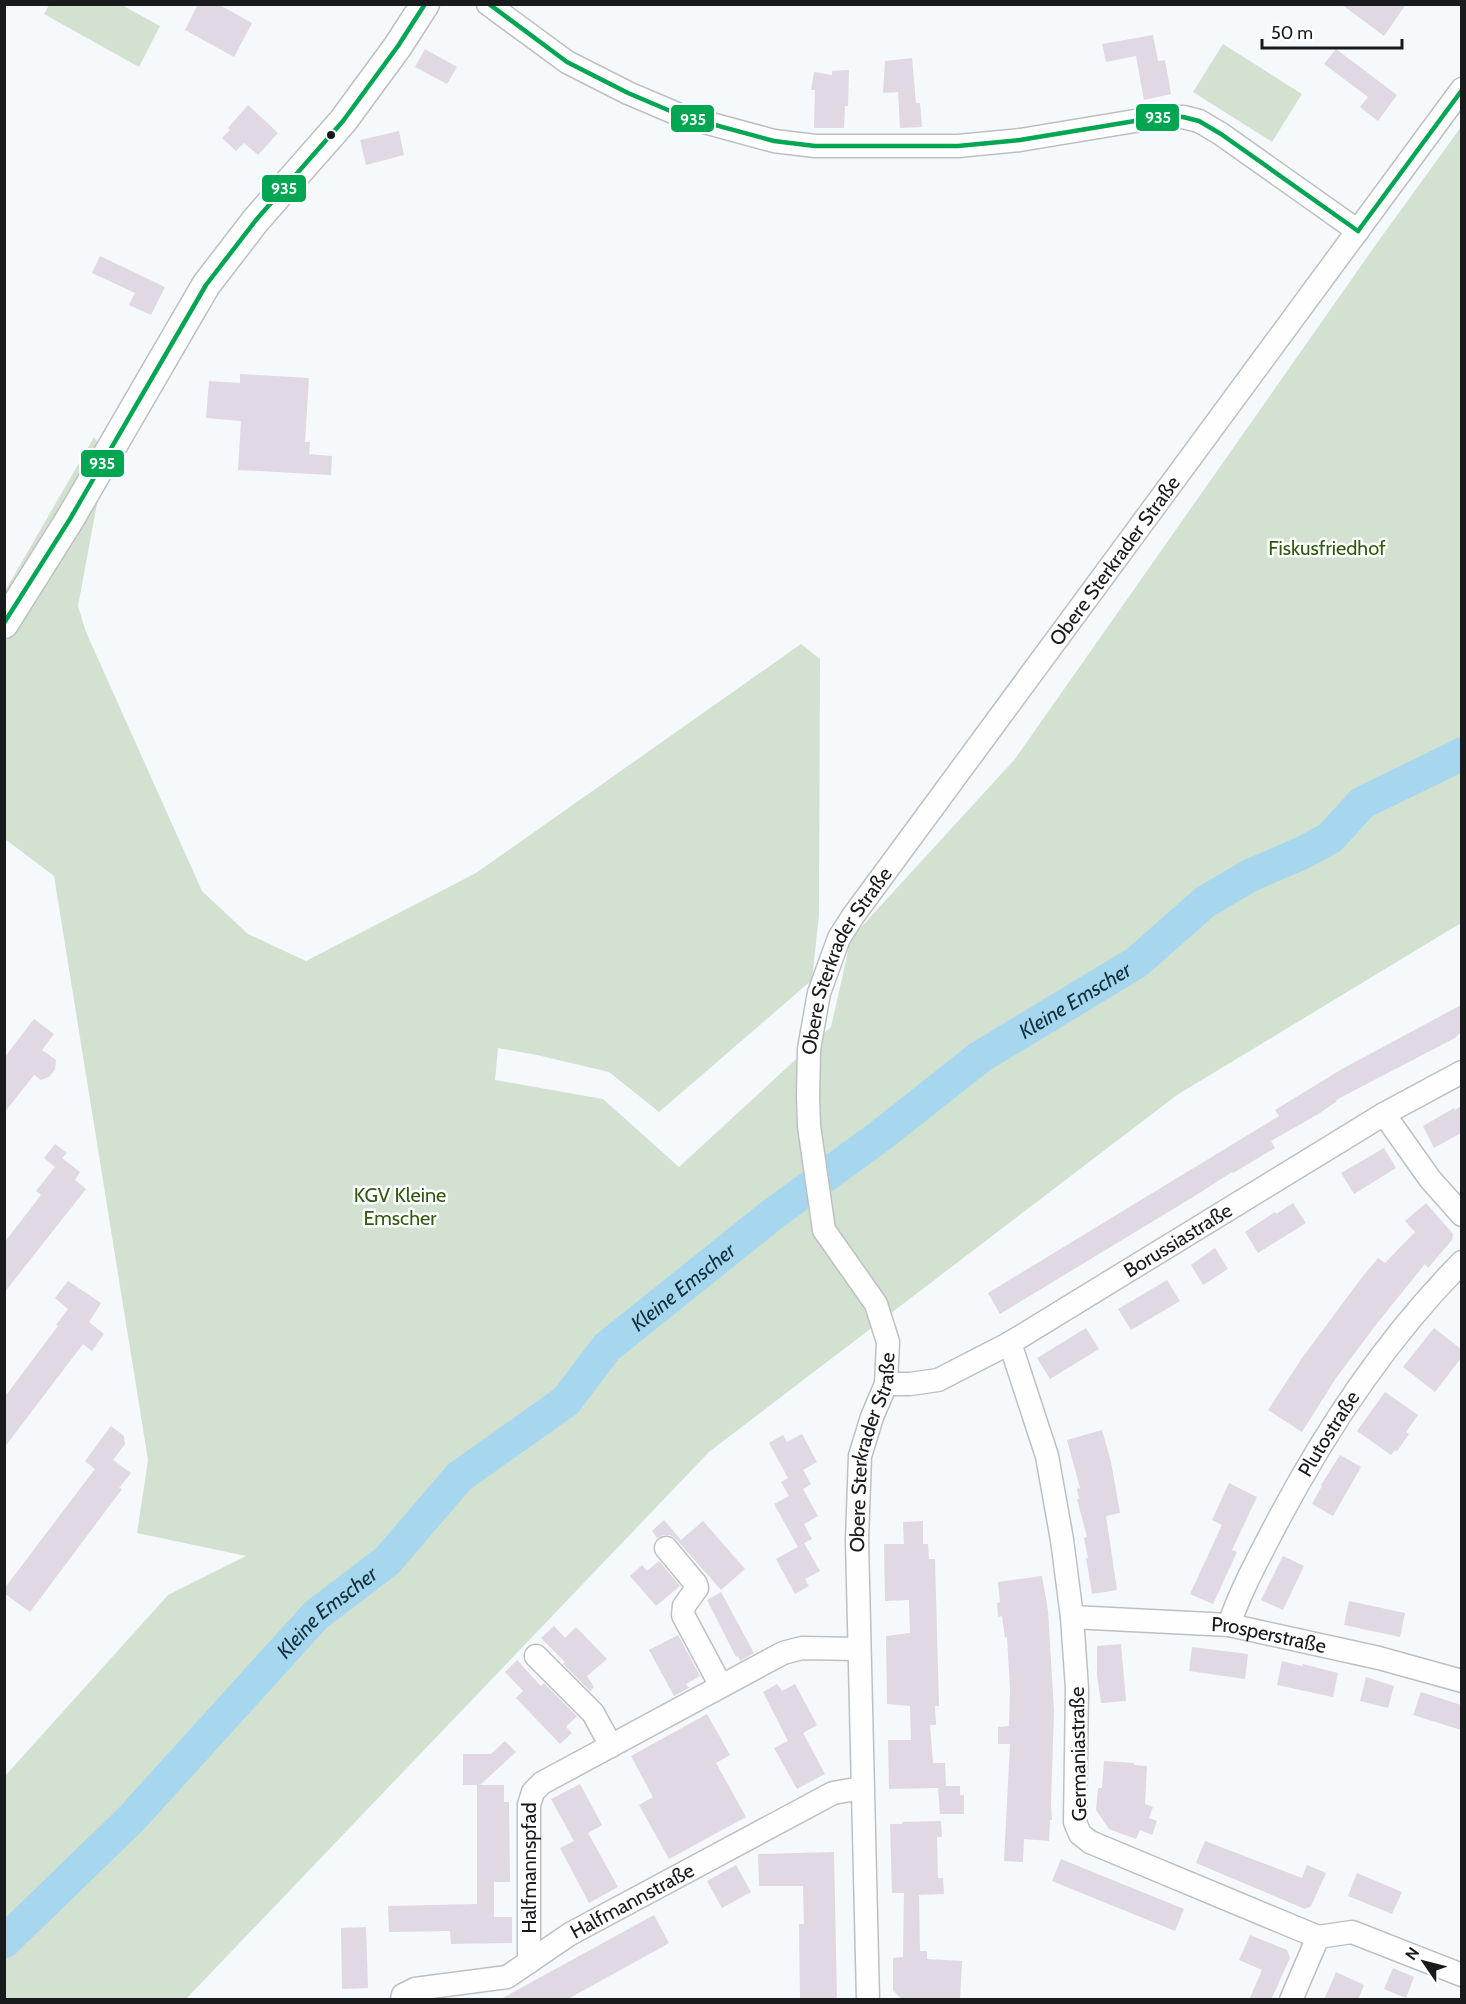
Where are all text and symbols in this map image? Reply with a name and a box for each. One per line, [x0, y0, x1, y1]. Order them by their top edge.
scale bar [1262, 12, 1402, 50]
text: 50 m [1271, 22, 1313, 44]
line badge: 935 [1135, 103, 1180, 132]
line badge: 935 [670, 104, 715, 133]
text: 935 [1145, 108, 1171, 127]
text: 935 [680, 110, 706, 129]
unlabelled marker [325, 129, 337, 141]
line badge: 935 [261, 174, 307, 203]
text: 935 [271, 179, 297, 198]
line badge: 935 [80, 449, 125, 478]
text: 935 [89, 454, 115, 473]
street label: Obere Sterkrader Straße [1044, 471, 1185, 650]
park label: Fiskusfriedhof [1268, 536, 1386, 560]
street label: Obere Sterkrader Straße [796, 863, 897, 1057]
water label: Kleine Emscher [1014, 956, 1136, 1043]
park label: KGV Kleine Emscher [354, 1183, 446, 1230]
street label: Borussiastraße [1119, 1198, 1236, 1283]
water label: Kleine Emscher [625, 1236, 741, 1336]
street label: Obere Sterkrader Straße [845, 1352, 899, 1553]
street label: Plutostraße [1293, 1386, 1364, 1481]
water label: Kleine Emscher [271, 1560, 383, 1663]
street label: Prosperstraße [1211, 1612, 1328, 1658]
street label: Germaniastraße [1065, 1687, 1091, 1821]
street label: Halfmannspfad [517, 1803, 541, 1934]
street label: Halfmannstraße [566, 1858, 698, 1944]
north arrow [1394, 1932, 1454, 1992]
text: N [1401, 1944, 1423, 1964]

